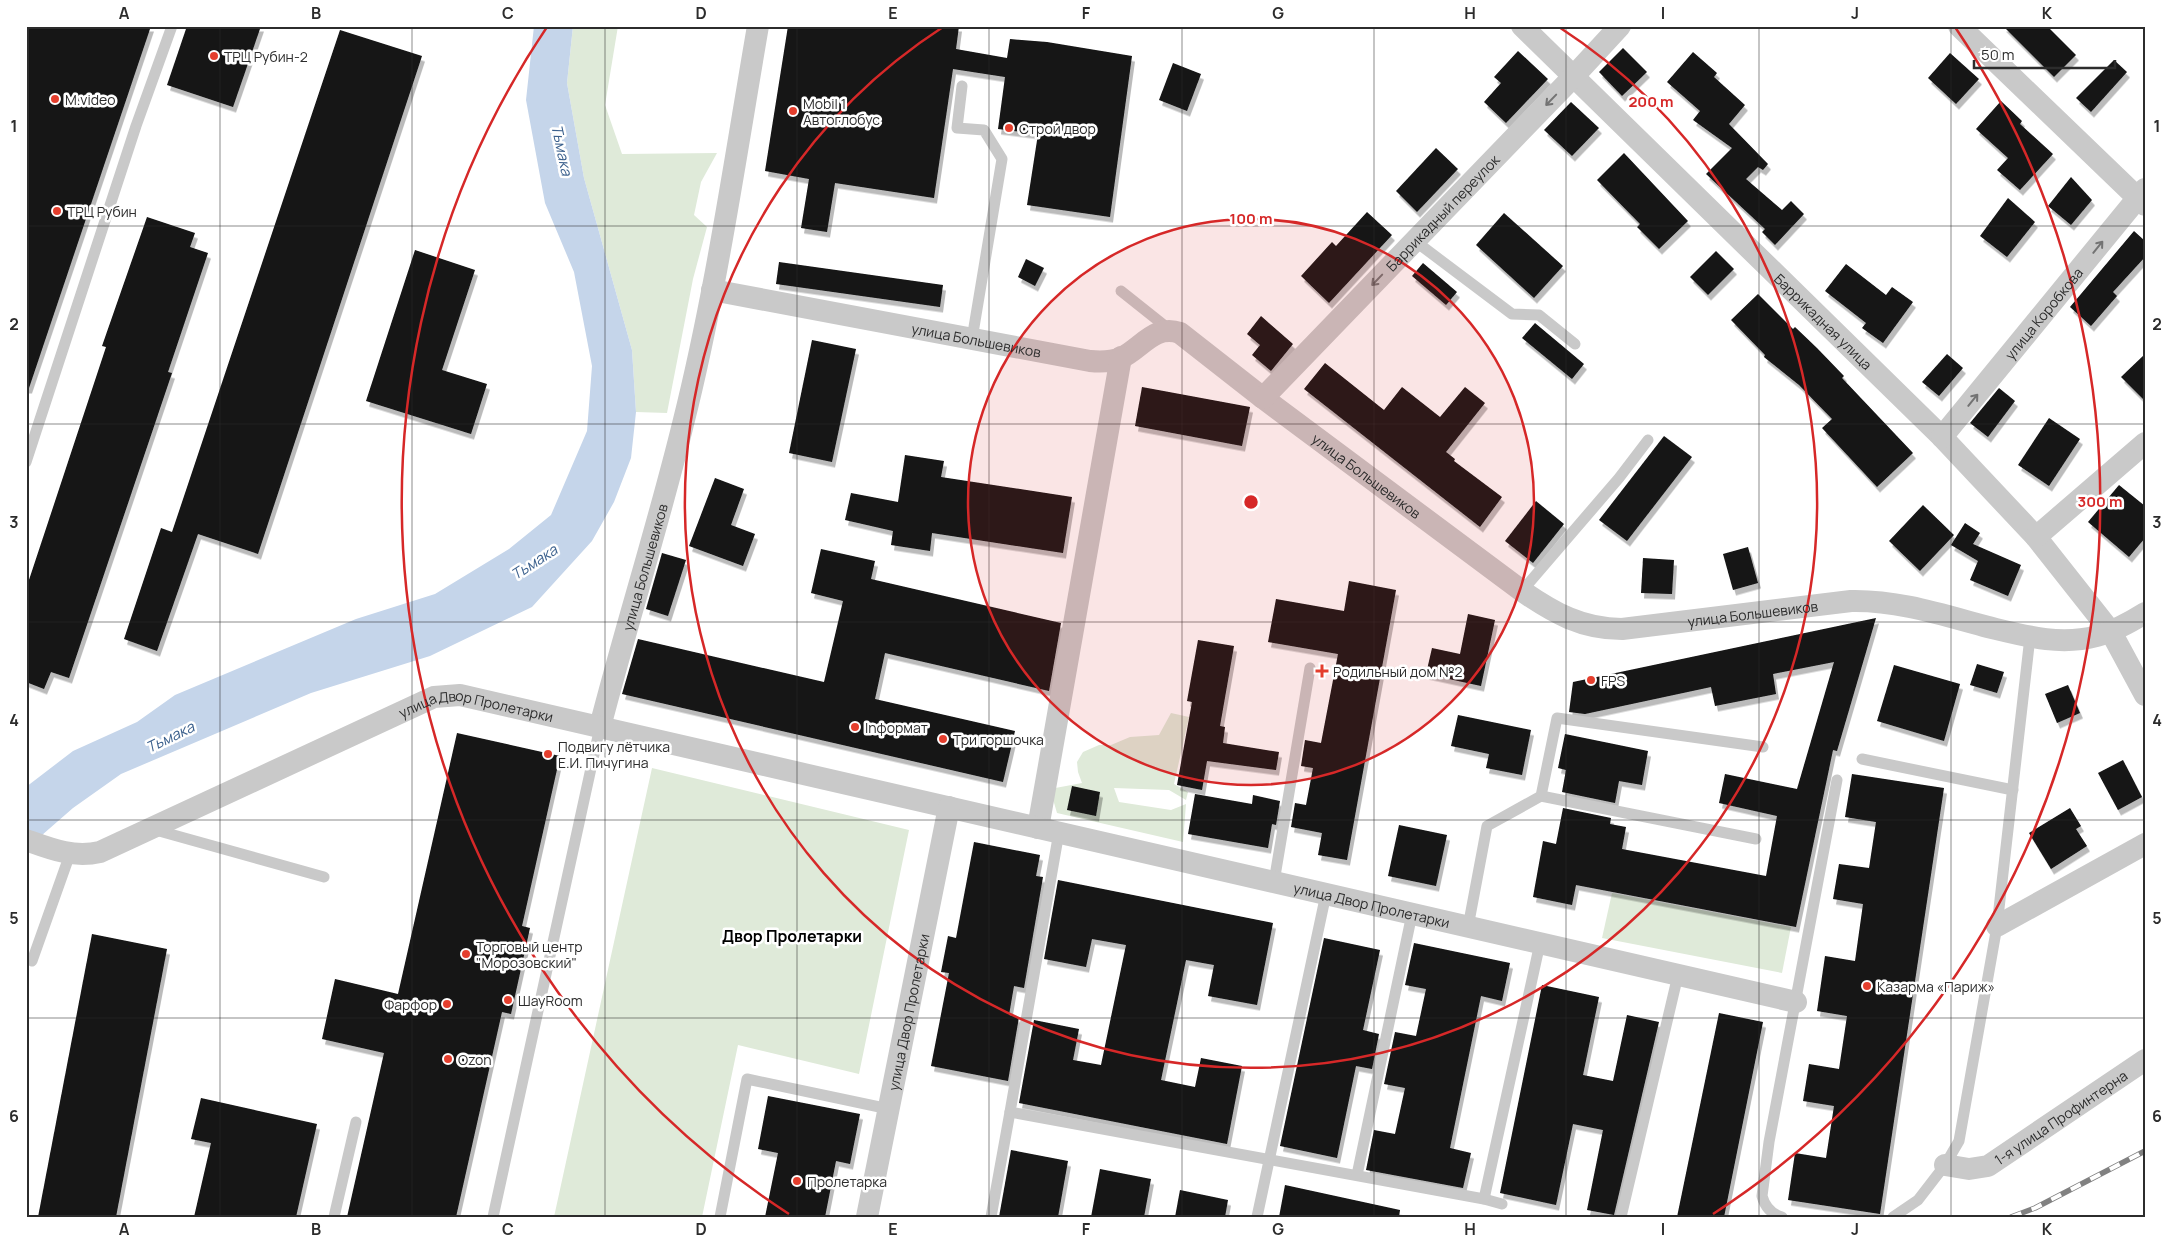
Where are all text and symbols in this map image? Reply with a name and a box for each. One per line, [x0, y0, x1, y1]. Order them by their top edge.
text: A [119, 2, 130, 24]
text: B [311, 2, 321, 24]
text: C [502, 2, 514, 24]
text: D [695, 2, 707, 24]
text: E [888, 2, 898, 24]
text: F [1082, 2, 1091, 24]
text: G [1272, 2, 1284, 24]
text: H [1464, 2, 1476, 24]
text: I [1661, 2, 1665, 24]
text: J [1851, 2, 1859, 24]
text: K [2042, 2, 2053, 24]
scale bar [1974, 38, 2115, 70]
text: 50 m [1981, 44, 2015, 65]
place label: ТРЦ Рубин-2 [224, 47, 308, 66]
marker: ТРЦ Рубин-2 [208, 50, 220, 62]
place label: M.video [65, 90, 115, 109]
text: 200 m [1628, 91, 1674, 112]
marker: M.video [49, 93, 61, 105]
place label: Mobil 1 Автоглобус [803, 94, 880, 129]
one-way arrow [1545, 94, 1557, 107]
marker: Mobil 1 Автоглобус [787, 105, 799, 117]
text: 1 [10, 115, 18, 137]
text: 1 [2153, 115, 2161, 137]
place label: Строй двор [1019, 119, 1096, 138]
marker: Строй двор [1003, 122, 1015, 134]
water label: Тьмака [546, 123, 578, 178]
street label: Баррикадный переулок [1381, 149, 1504, 275]
place label: ТРЦ Рубин [67, 202, 137, 221]
marker: ТРЦ Рубин [51, 205, 63, 217]
text: 100 m [1230, 208, 1272, 229]
one-way arrow [2092, 240, 2104, 253]
street label: улица Коробкова [2000, 263, 2087, 363]
street label: Баррикадная улица [1770, 269, 1877, 373]
one-way arrow [1371, 274, 1383, 287]
text: 2 [9, 313, 19, 335]
text: 2 [2152, 313, 2162, 335]
street label: улица Большевиков [910, 318, 1043, 361]
one-way arrow [1968, 393, 1979, 406]
street label: улица Большевиков [1308, 428, 1426, 523]
text: 300 m [2078, 491, 2122, 512]
centre of rings [1242, 493, 1260, 511]
street label: улица Большевиков [617, 501, 671, 633]
text: 3 [9, 511, 19, 533]
text: 3 [2152, 511, 2162, 533]
water label: Тьмака [507, 539, 562, 585]
street label: улица Большевиков [1686, 596, 1819, 630]
place label: Родильный дом №2 [1333, 662, 1462, 681]
marker: Родильный дом №2 [1315, 664, 1329, 678]
place label: FPS [1601, 671, 1626, 690]
marker: FPS [1585, 674, 1597, 686]
street label: улица Двор Пролетарки [395, 685, 555, 726]
text: 4 [9, 709, 19, 731]
text: 4 [2152, 709, 2162, 731]
water label: Тьмака [142, 716, 198, 758]
place label: Inформат [865, 718, 928, 737]
marker: Inформат [849, 721, 861, 733]
place label: Три горшочка [953, 730, 1044, 749]
marker: Три горшочка [937, 733, 949, 745]
place label: Подвигу лётчика Е.И. Пичугина [558, 737, 670, 772]
marker: Подвигу лётчика Е.И. Пичугина [542, 748, 554, 760]
street label: улица Двор Пролетарки [1292, 877, 1452, 932]
text: 5 [9, 907, 19, 929]
text: 5 [2152, 907, 2162, 929]
district label: Двор Пролетарки [722, 925, 862, 947]
street label: улица Двор Пролетарки [883, 932, 933, 1092]
place label: Торговый центр "Морозовский" [476, 937, 583, 972]
marker: Торговый центр "Морозовский" [460, 948, 472, 960]
place label: Казарма «Париж» [1877, 977, 1995, 996]
marker: Казарма «Париж» [1861, 980, 1873, 992]
place label: ШауRoom [518, 991, 583, 1010]
marker: ШауRoom [502, 994, 514, 1006]
place label: Фарфор [384, 995, 437, 1014]
marker: Фарфор [441, 998, 453, 1010]
place label: Ozon [458, 1050, 492, 1069]
marker: Ozon [442, 1053, 454, 1065]
street label: 1-я улица Профинтерна [1990, 1065, 2131, 1169]
text: 6 [9, 1105, 19, 1127]
text: 6 [2152, 1105, 2162, 1127]
place label: Пролетарка [807, 1172, 887, 1191]
marker: Пролетарка [791, 1175, 803, 1187]
text: A [119, 1218, 130, 1240]
text: B [311, 1218, 321, 1240]
text: C [502, 1218, 514, 1240]
text: D [695, 1218, 707, 1240]
text: E [888, 1218, 898, 1240]
text: F [1082, 1218, 1091, 1240]
text: G [1272, 1218, 1284, 1240]
text: H [1464, 1218, 1476, 1240]
text: I [1661, 1218, 1665, 1240]
text: J [1851, 1218, 1859, 1240]
text: K [2042, 1218, 2053, 1240]

